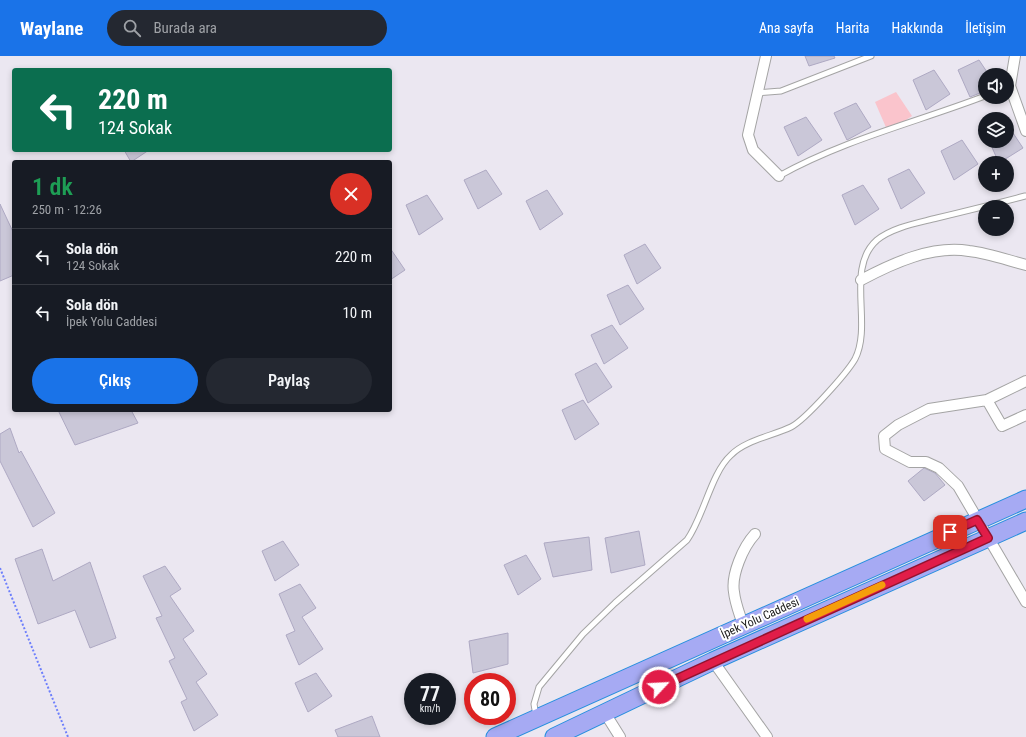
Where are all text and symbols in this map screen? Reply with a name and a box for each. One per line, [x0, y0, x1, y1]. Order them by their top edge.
search box [107, 10, 387, 46]
text: Waylane [20, 17, 83, 40]
icon: search [121, 17, 143, 39]
text: Burada ara [153, 19, 217, 37]
text: Ana sayfa [759, 20, 814, 36]
text: Harita [836, 20, 869, 36]
text: Hakkında [891, 20, 943, 36]
text: İletişim [965, 20, 1006, 36]
map controls [978, 68, 1014, 236]
button: sound [978, 68, 1014, 104]
text: 220 m [98, 83, 168, 116]
icon: left [32, 84, 84, 136]
button: layers [978, 112, 1014, 148]
text: 124 Sokak [98, 117, 172, 138]
button: + [978, 156, 1014, 192]
text: 1 dk [32, 173, 73, 201]
button: close [330, 173, 372, 215]
button: − [978, 200, 1014, 236]
text: 250 m · 12:26 [32, 202, 102, 217]
text: Sola dön [66, 240, 118, 258]
icon: left [32, 246, 54, 268]
text: 220 m [335, 248, 372, 266]
text: 124 Sokak [66, 258, 119, 273]
text: Sola dön [66, 296, 118, 314]
icon: left [32, 302, 54, 324]
text: 10 m [342, 304, 372, 322]
text: İpek Yolu Caddesi [66, 314, 157, 329]
button: Çıkış [32, 358, 198, 404]
button: Paylaş [206, 358, 372, 404]
pin [933, 515, 967, 549]
icon: arrive [939, 521, 961, 543]
street label: İpek Yolu Caddesi [718, 594, 801, 642]
position arrow [638, 666, 680, 708]
speed limit sign: 80 [464, 673, 516, 725]
text: 77 [420, 682, 440, 706]
text: km/h [420, 703, 440, 714]

